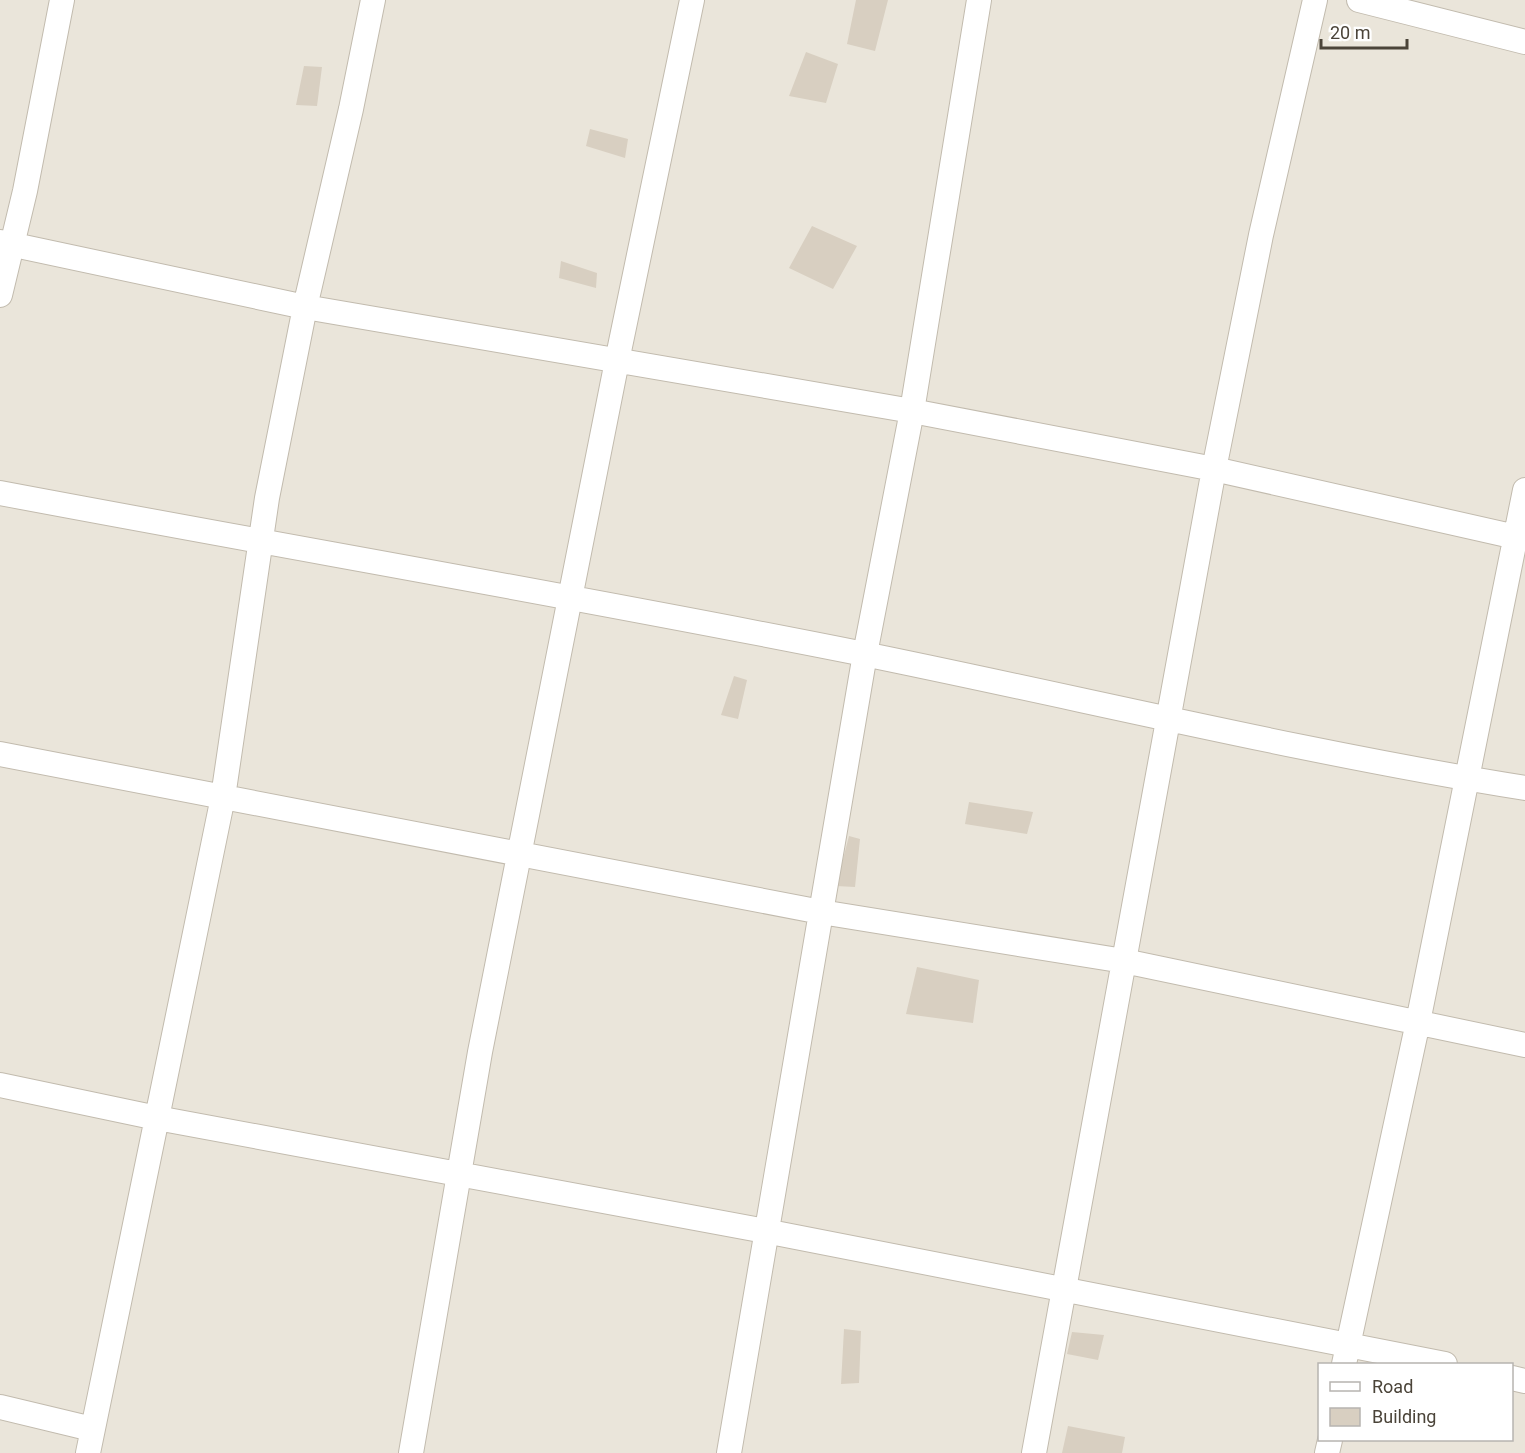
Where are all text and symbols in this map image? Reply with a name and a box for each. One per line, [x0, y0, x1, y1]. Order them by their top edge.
scale bar [1321, 12, 1406, 50]
text: 20 m [1330, 22, 1370, 43]
legend [1318, 1363, 1513, 1441]
text: Road [1372, 1376, 1413, 1397]
text: Building [1372, 1406, 1436, 1427]

